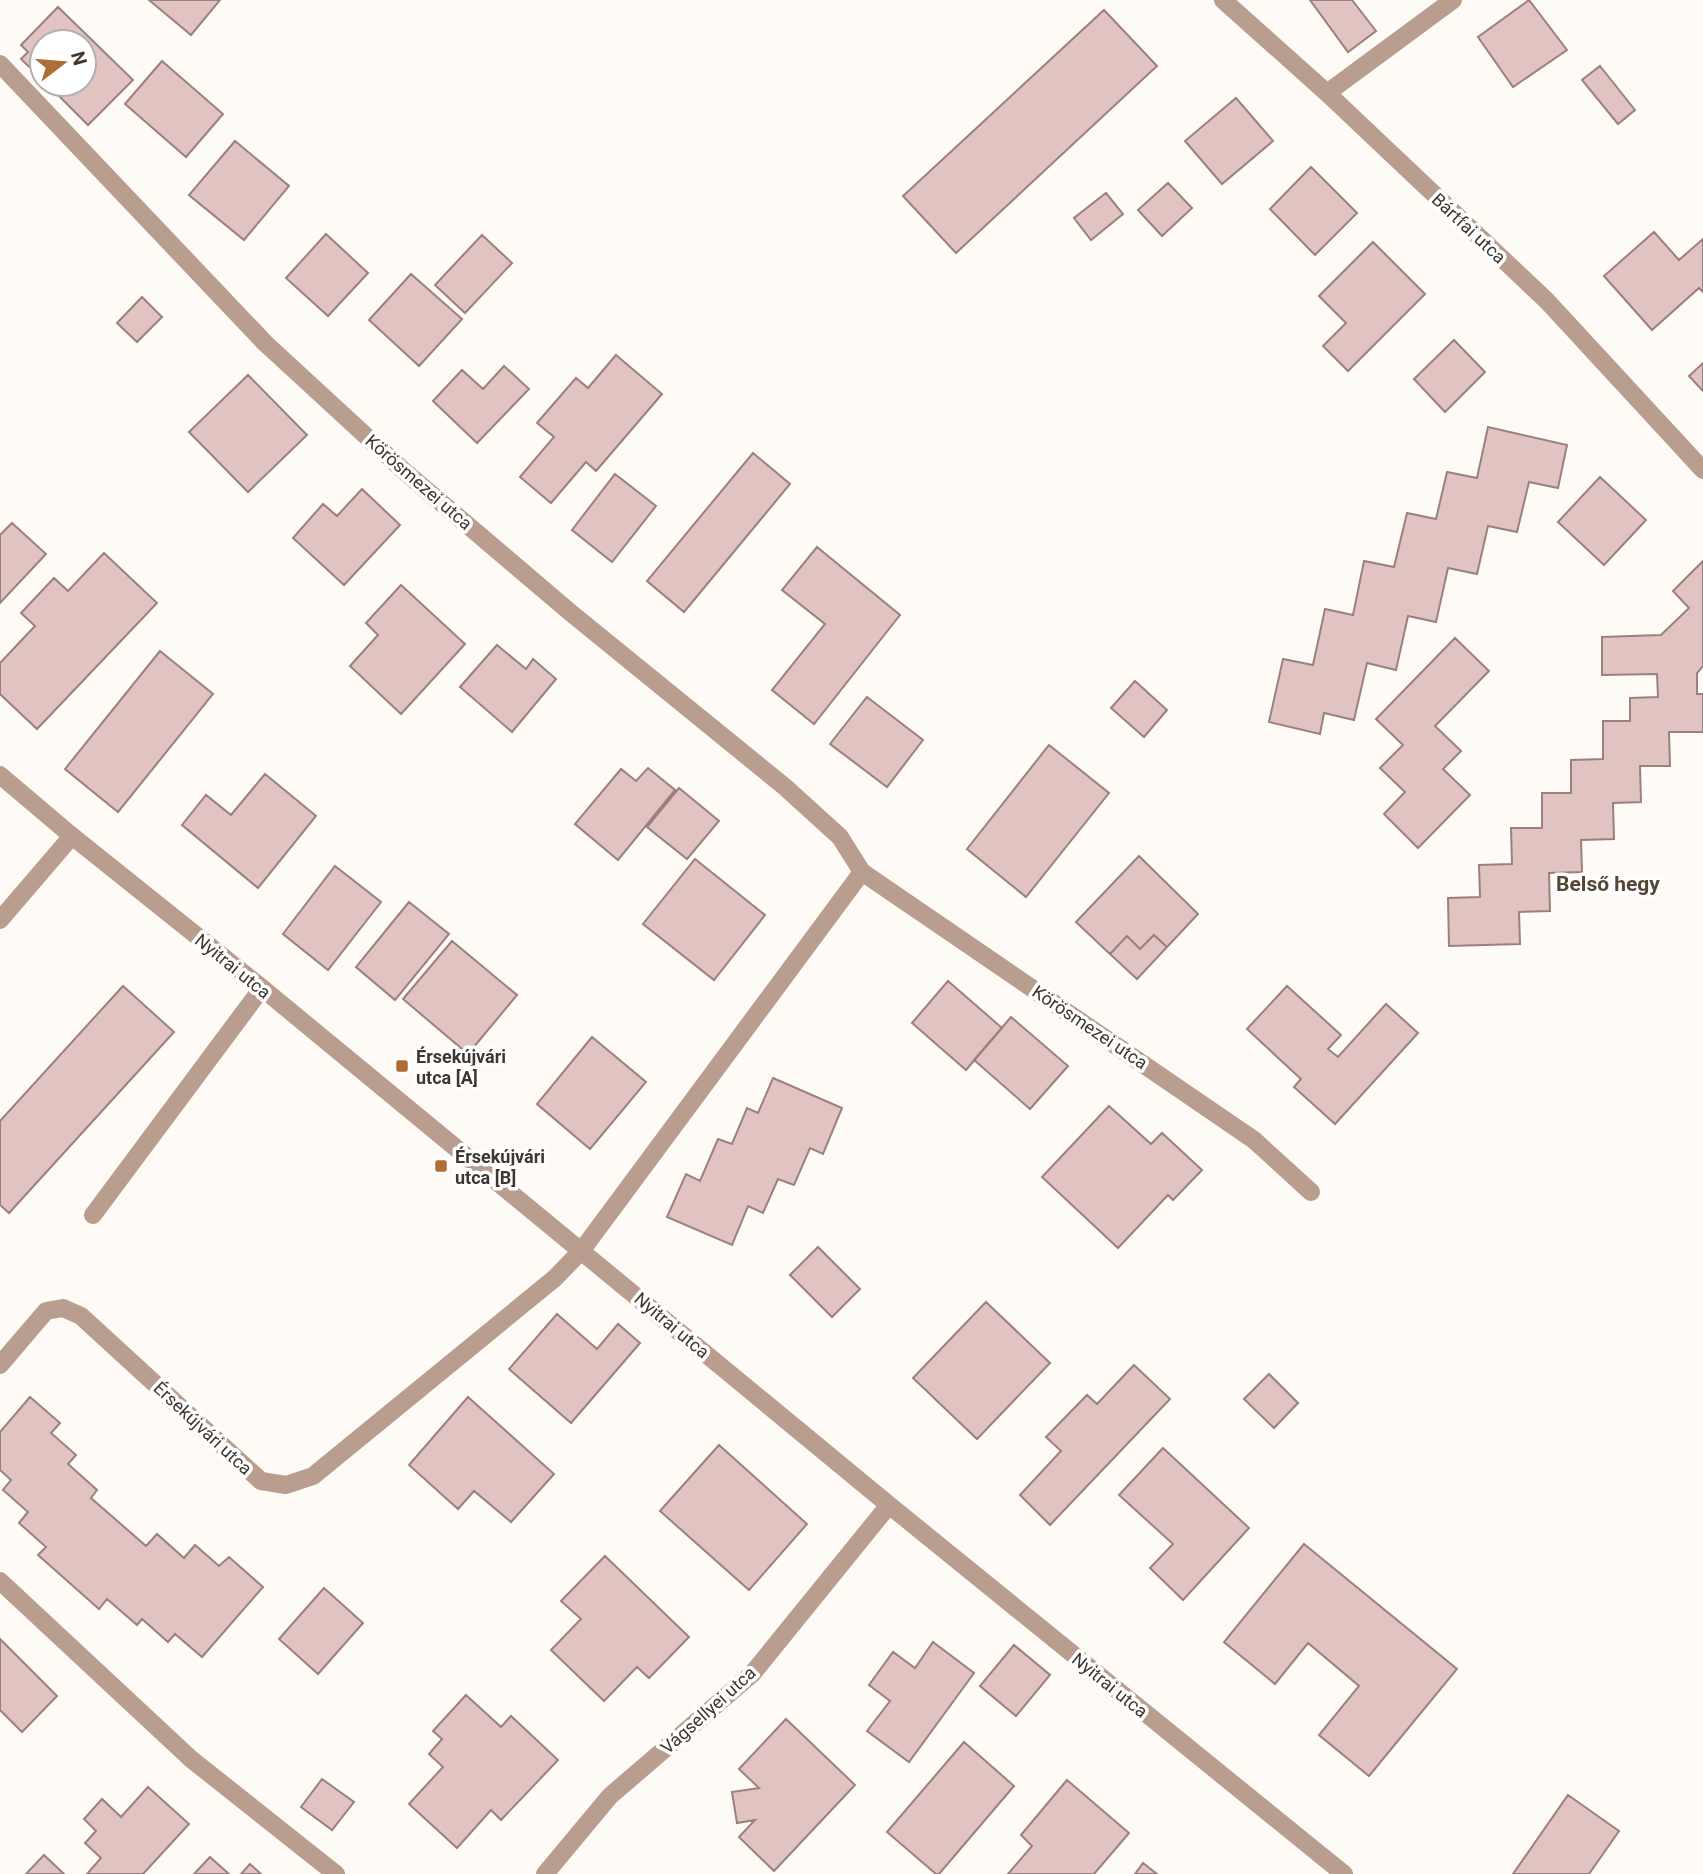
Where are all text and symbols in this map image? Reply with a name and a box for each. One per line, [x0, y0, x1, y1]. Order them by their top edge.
north arrow [28, 28, 98, 98]
text: N [66, 49, 92, 68]
street label: Bártfai utca [1428, 188, 1510, 268]
street label: Körösmezei utca [361, 430, 477, 534]
district label: Belső hegy [1556, 872, 1660, 896]
street label: Nyitrai utca [191, 929, 275, 1003]
street label: Körösmezei utca [1028, 981, 1152, 1073]
place label: Érsekújvári utca [A] [416, 1046, 506, 1088]
marker: Érsekújvári utca [A] [394, 1058, 410, 1074]
place label: Érsekújvári utca [B] [455, 1146, 545, 1188]
marker: Érsekújvári utca [B] [433, 1158, 449, 1174]
street label: Nyitrai utca [630, 1288, 714, 1362]
street label: Érsekújvári utca [149, 1377, 257, 1479]
street label: Nyitrai utca [1068, 1648, 1152, 1722]
street label: Vágsellyei utca [656, 1662, 760, 1758]

